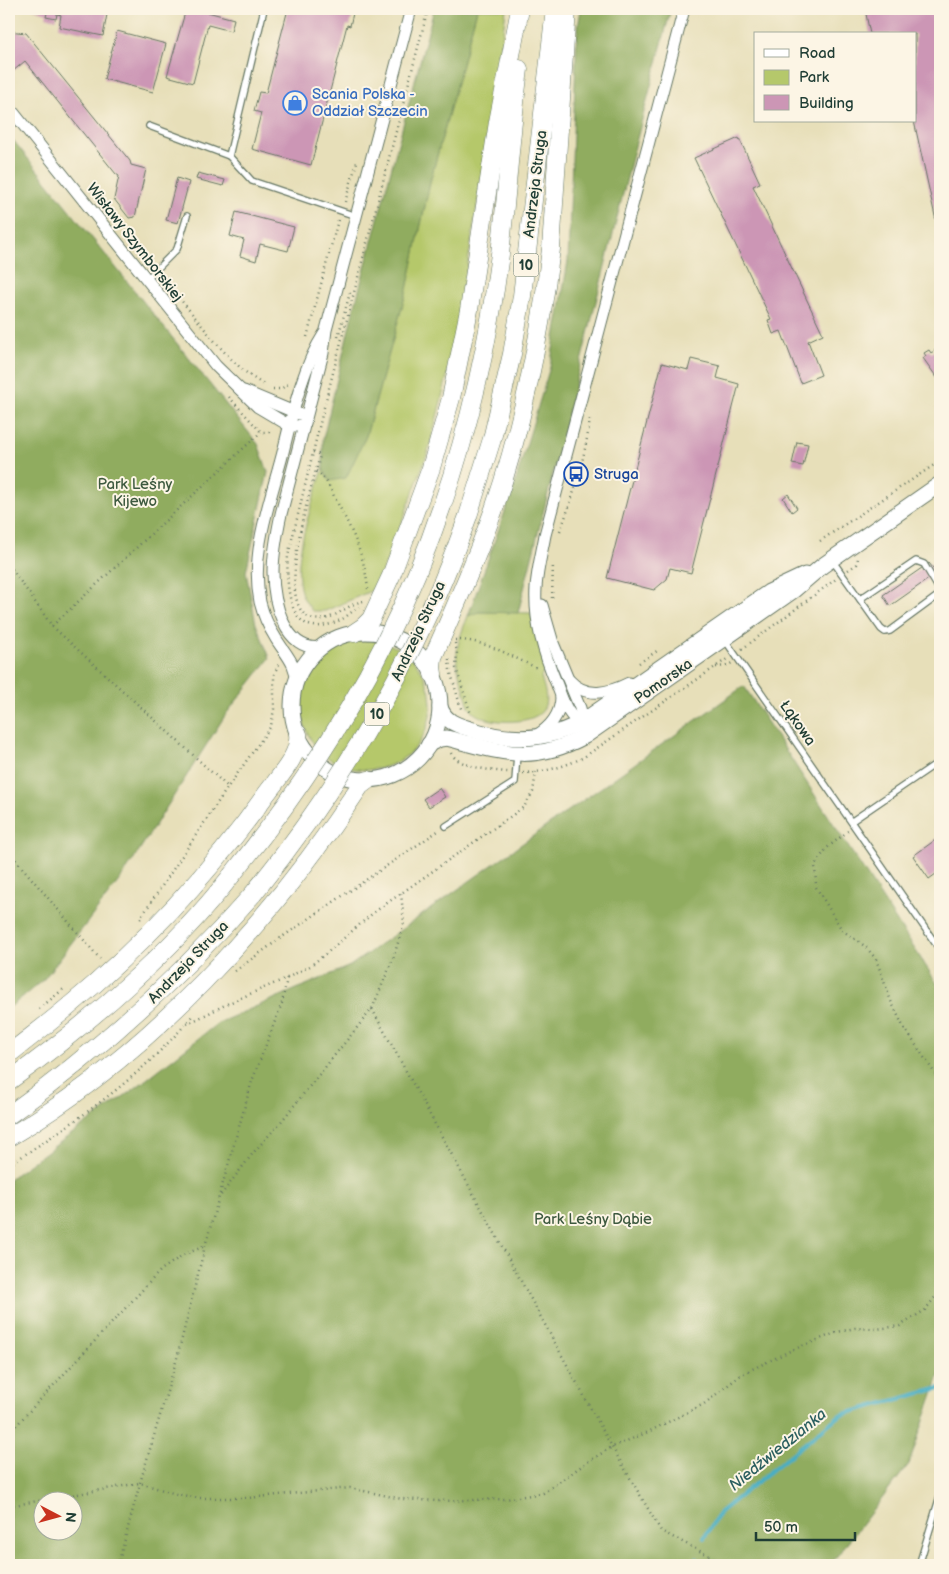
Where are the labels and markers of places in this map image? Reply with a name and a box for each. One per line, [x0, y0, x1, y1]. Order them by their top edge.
place label: Scania Polska - Oddział Szczecin [312, 85, 428, 121]
shop icon: Scania Polska - Oddział Szczecin [282, 90, 308, 116]
bus stop icon: Struga [563, 461, 589, 487]
place label: Struga [594, 465, 639, 484]

